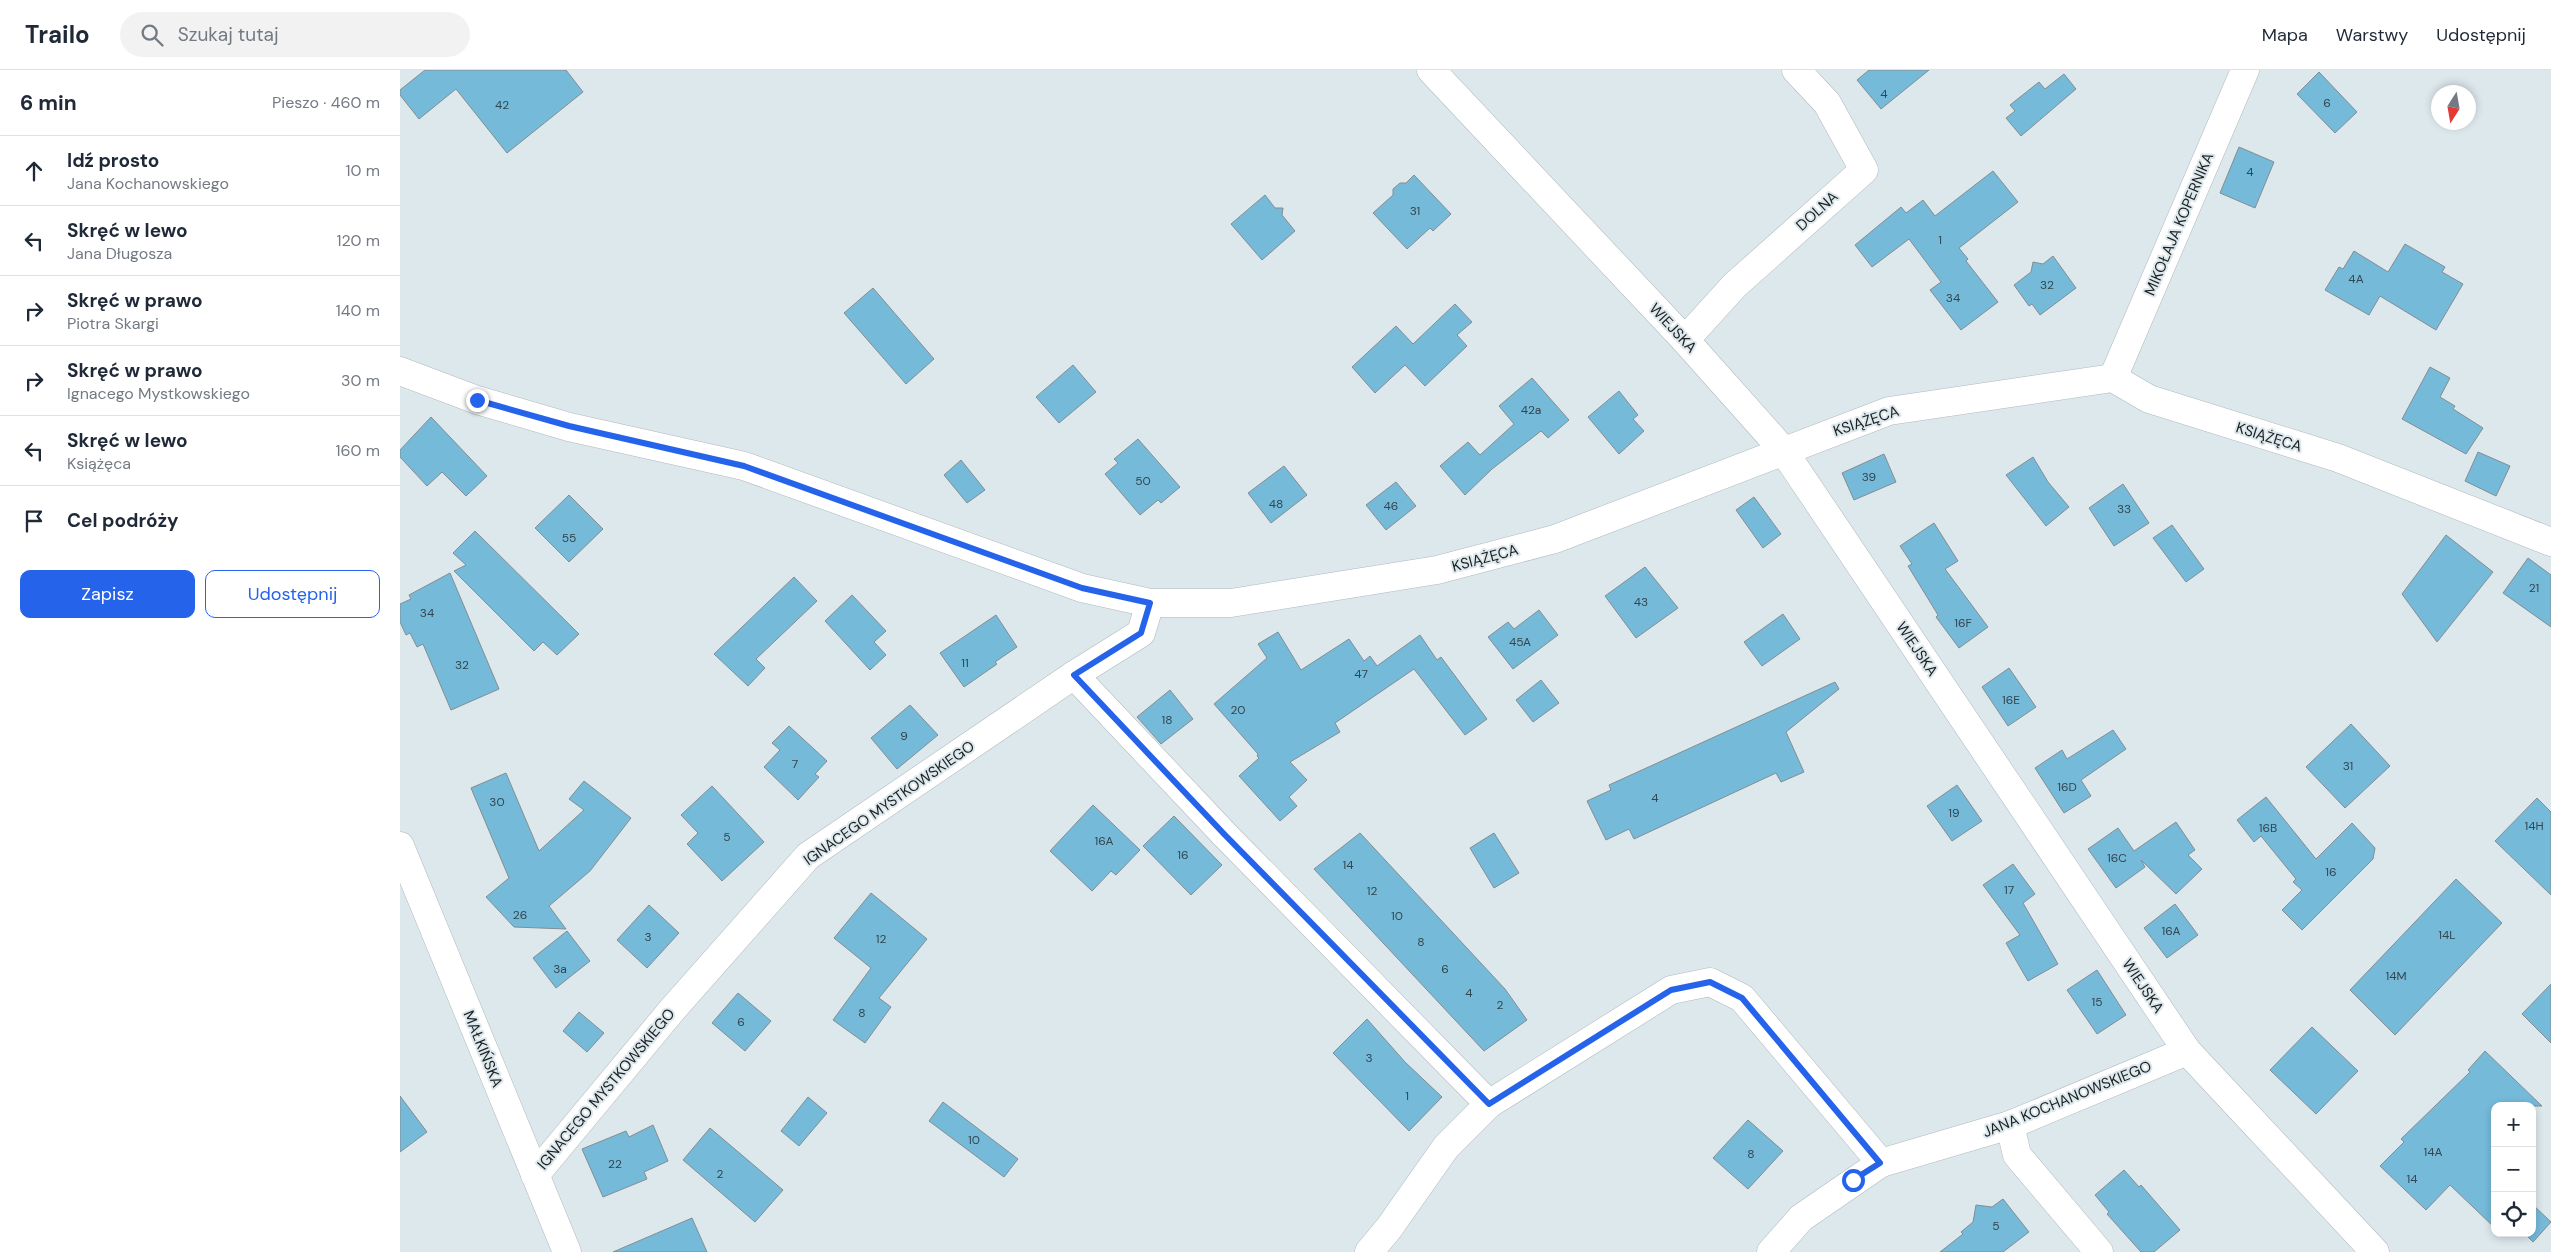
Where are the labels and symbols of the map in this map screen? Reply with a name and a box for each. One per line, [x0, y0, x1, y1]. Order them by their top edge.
north arrow [2431, 85, 2476, 130]
house number: 4 [1880, 86, 1888, 102]
house number: 6 [2323, 95, 2331, 111]
house number: 42 [495, 97, 509, 113]
street label: MIKOŁAJA KOPERNIKA [2140, 149, 2218, 299]
house number: 4 [2246, 164, 2254, 180]
street label: DOLNA [1792, 187, 1842, 235]
house number: 31 [1410, 203, 1420, 219]
house number: 1 [1938, 232, 1942, 248]
house number: 4A [2348, 271, 2364, 287]
house number: 32 [2040, 277, 2054, 293]
house number: 34 [1946, 290, 1960, 306]
street label: WIEJSKA [1645, 299, 1701, 357]
route end [466, 389, 489, 412]
street label: KSIĄŻĘCA [1831, 401, 1901, 441]
house number: 42a [1521, 402, 1541, 418]
street label: KSIĄŻĘCA [2234, 417, 2304, 457]
house number: 39 [1862, 469, 1876, 485]
house number: 50 [1135, 473, 1151, 489]
house number: 48 [1269, 496, 1283, 512]
house number: 46 [1384, 498, 1398, 514]
house number: 33 [2117, 501, 2131, 517]
house number: 55 [562, 530, 576, 546]
street label: KSIĄŻĘCA [1450, 540, 1520, 576]
house number: 21 [2529, 580, 2539, 596]
house number: 43 [1634, 594, 1648, 610]
house number: 34 [420, 605, 434, 621]
house number: 16F [1954, 615, 1972, 631]
street label: WIEJSKA [1892, 618, 1942, 680]
house number: 45A [1509, 634, 1531, 650]
house number: 11 [961, 655, 969, 671]
house number: 32 [455, 657, 469, 673]
house number: 47 [1354, 666, 1368, 682]
house number: 16E [2002, 692, 2020, 708]
house number: 20 [1230, 702, 1246, 718]
house number: 18 [1161, 712, 1173, 728]
house number: 9 [900, 728, 908, 744]
street label: IGNACEGO MYSTKOWSKIEGO [800, 736, 978, 870]
house number: 7 [792, 756, 798, 772]
house number: 31 [2343, 758, 2353, 774]
house number: 16D [2057, 779, 2077, 795]
house number: 4 [1651, 790, 1659, 806]
house number: 30 [489, 794, 505, 810]
house number: 19 [1948, 805, 1960, 821]
house number: 14H [2524, 818, 2544, 834]
house number: 16B [2259, 820, 2277, 836]
house number: 5 [723, 829, 731, 845]
house number: 16A [1095, 833, 1113, 849]
house number: 16 [1177, 847, 1189, 863]
house number: 16C [2107, 850, 2127, 866]
house number: 14 [1342, 857, 1354, 873]
house number: 16 [2325, 864, 2337, 880]
house number: 17 [2004, 882, 2014, 898]
house number: 12 [1367, 883, 1377, 899]
house number: 26 [513, 907, 527, 923]
house number: 10 [1391, 908, 1403, 924]
house number: 16A [2162, 923, 2180, 939]
house number: 14L [2438, 927, 2456, 943]
house number: 3 [644, 929, 652, 945]
house number: 12 [876, 931, 886, 947]
house number: 8 [1417, 934, 1425, 950]
street label: WIEJSKA [2118, 955, 2168, 1017]
house number: 3a [553, 961, 567, 977]
house number: 6 [1441, 961, 1449, 977]
house number: 14M [2385, 968, 2407, 984]
house number: 4 [1465, 985, 1473, 1001]
house number: 15 [2091, 994, 2103, 1010]
house number: 2 [1497, 997, 1504, 1013]
street label: IGNACEGO MYSTKOWSKIEGO [533, 1004, 679, 1174]
house number: 8 [858, 1005, 866, 1021]
street label: MAŁKIŃSKA [459, 1008, 507, 1090]
house number: 6 [737, 1014, 745, 1030]
house number: 3 [1365, 1050, 1373, 1066]
street label: JANA KOCHANOWSKIEGO [1980, 1056, 2154, 1142]
house number: 1 [1405, 1088, 1409, 1104]
house number: 10 [968, 1132, 980, 1148]
house number: 14A [2424, 1144, 2443, 1160]
house number: 8 [1747, 1146, 1755, 1162]
house number: 22 [608, 1156, 622, 1172]
house number: 2 [717, 1166, 724, 1182]
route start [1842, 1169, 1865, 1192]
house number: 14 [2406, 1171, 2418, 1187]
house number: 5 [1992, 1218, 2000, 1234]

